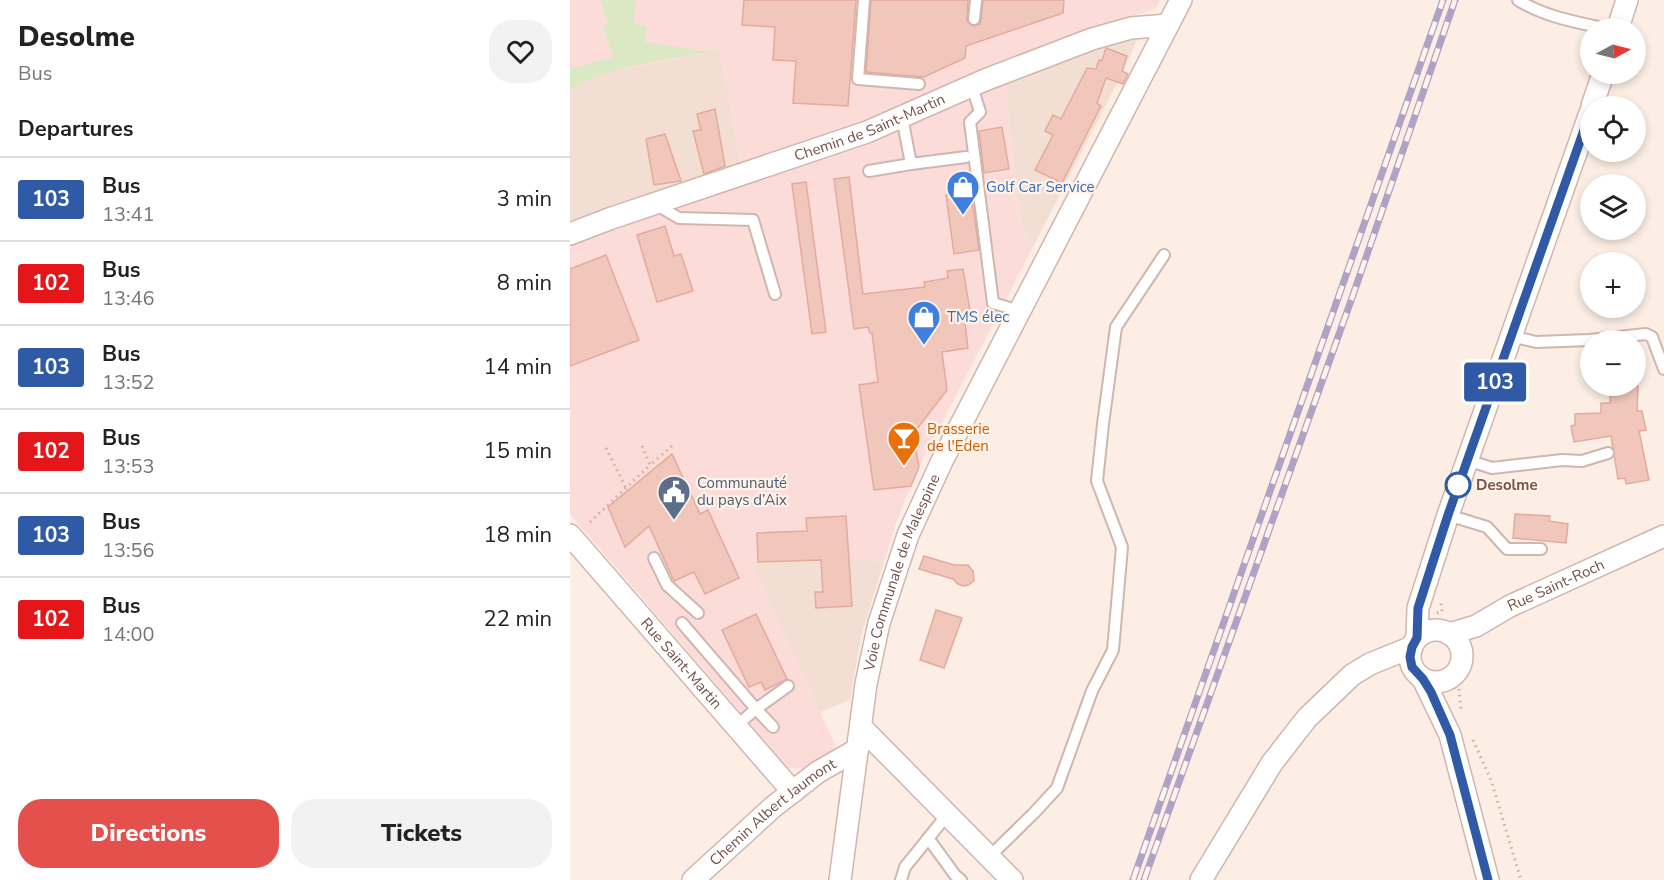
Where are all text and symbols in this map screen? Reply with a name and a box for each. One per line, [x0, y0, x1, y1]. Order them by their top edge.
text: Desolme [18, 18, 135, 56]
north arrow [1580, 18, 1646, 84]
map controls [1580, 18, 1646, 396]
button: heart [489, 20, 552, 83]
text: Bus [18, 60, 52, 87]
street label: Chemin de Saint-Martin [792, 89, 948, 166]
button: locate [1580, 96, 1646, 162]
text: Departures [18, 114, 133, 144]
shop icon: Golf Car Service [945, 169, 981, 216]
text: Bus [102, 171, 141, 201]
button: layers [1580, 174, 1646, 240]
place label: Golf Car Service [986, 177, 1094, 197]
text: 3 min [497, 184, 552, 214]
text: 103 [32, 185, 70, 213]
text: 13:41 [102, 201, 155, 228]
button: + [1580, 252, 1646, 318]
text: Bus [102, 255, 141, 285]
text: 8 min [497, 268, 552, 298]
text: 102 [32, 269, 70, 297]
text: 13:46 [102, 285, 155, 312]
shop icon: TMS élec [906, 299, 942, 346]
place label: TMS élec [947, 307, 1009, 327]
button: − [1580, 330, 1646, 396]
text: Bus [102, 339, 141, 369]
text: 14 min [484, 352, 552, 382]
text: 103 [32, 353, 70, 381]
line badge: 103 [1460, 362, 1530, 401]
text: 103 [1476, 368, 1514, 396]
text: 13:52 [102, 369, 155, 396]
place label: Brasserie de l'Eden [927, 419, 990, 456]
bar icon: Brasserie de l'Eden [886, 420, 922, 467]
text: Bus [102, 423, 141, 453]
text: 15 min [484, 436, 552, 466]
text: 102 [32, 437, 70, 465]
text: 13:53 [102, 453, 155, 480]
street label: Voie Communale de Malespine [859, 471, 945, 674]
marker: Desolme [1445, 472, 1471, 498]
place label: Communauté du pays d’Aix [697, 473, 787, 510]
public building icon: Communauté du pays d’Aix [656, 474, 692, 521]
place label: Desolme [1476, 475, 1538, 495]
text: Bus [102, 507, 141, 537]
text: 18 min [484, 520, 552, 550]
text: 103 [32, 521, 70, 549]
text: 13:56 [102, 537, 155, 564]
street label: Rue Saint-Roch [1504, 554, 1608, 616]
text: Bus [102, 591, 141, 621]
text: 22 min [484, 604, 552, 634]
text: 102 [32, 605, 70, 633]
street label: Rue Saint-Martin [636, 613, 727, 713]
text: 14:00 [102, 621, 155, 648]
street label: Chemin Albert Jaumont [705, 753, 840, 870]
button: Directions [18, 799, 279, 868]
button: Tickets [291, 799, 552, 868]

